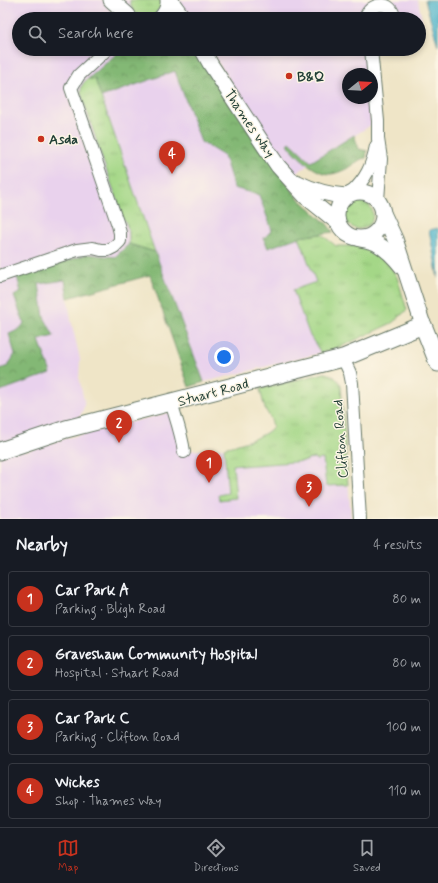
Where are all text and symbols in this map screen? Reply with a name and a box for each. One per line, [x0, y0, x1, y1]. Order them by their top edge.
search box [12, 12, 426, 56]
icon: search [26, 23, 48, 45]
text: Search here [58, 24, 134, 44]
place label: B&Q [297, 68, 324, 86]
north arrow [342, 68, 378, 104]
marker: B&Q [284, 71, 294, 81]
street label: Thames Way [220, 86, 279, 161]
place label: Asda [49, 131, 78, 149]
marker: Asda [36, 134, 46, 144]
pin: 4 [159, 141, 185, 174]
your location [214, 347, 234, 367]
street label: Stuart Road [176, 375, 251, 411]
street label: Clifton Road [329, 399, 353, 479]
pin: 2 [106, 410, 132, 443]
pin: 1 [196, 450, 222, 483]
pin: 3 [296, 474, 322, 507]
text: Nearby [16, 534, 68, 556]
text: 4 results [373, 537, 422, 554]
text: Car Park A [55, 581, 129, 601]
text: 1 [27, 591, 33, 608]
text: 80 m [392, 591, 421, 608]
text: Parking · Bligh Road [55, 601, 165, 618]
text: Gravesham Community Hospital [55, 645, 257, 665]
text: 2 [27, 655, 33, 672]
text: 80 m [392, 655, 421, 672]
text: Hospital · Stuart Road [55, 665, 179, 682]
text: Car Park C [55, 709, 129, 729]
text: 3 [27, 719, 33, 736]
text: 100 m [386, 719, 421, 736]
text: Parking · Clifton Road [55, 729, 180, 746]
text: Wickes [55, 773, 100, 793]
text: 4 [26, 783, 34, 800]
text: 110 m [388, 783, 421, 800]
text: Shop · Thames Way [55, 793, 162, 810]
tab: Map [57, 837, 79, 875]
tab: Directions [193, 837, 239, 875]
tab: Saved [353, 837, 381, 875]

